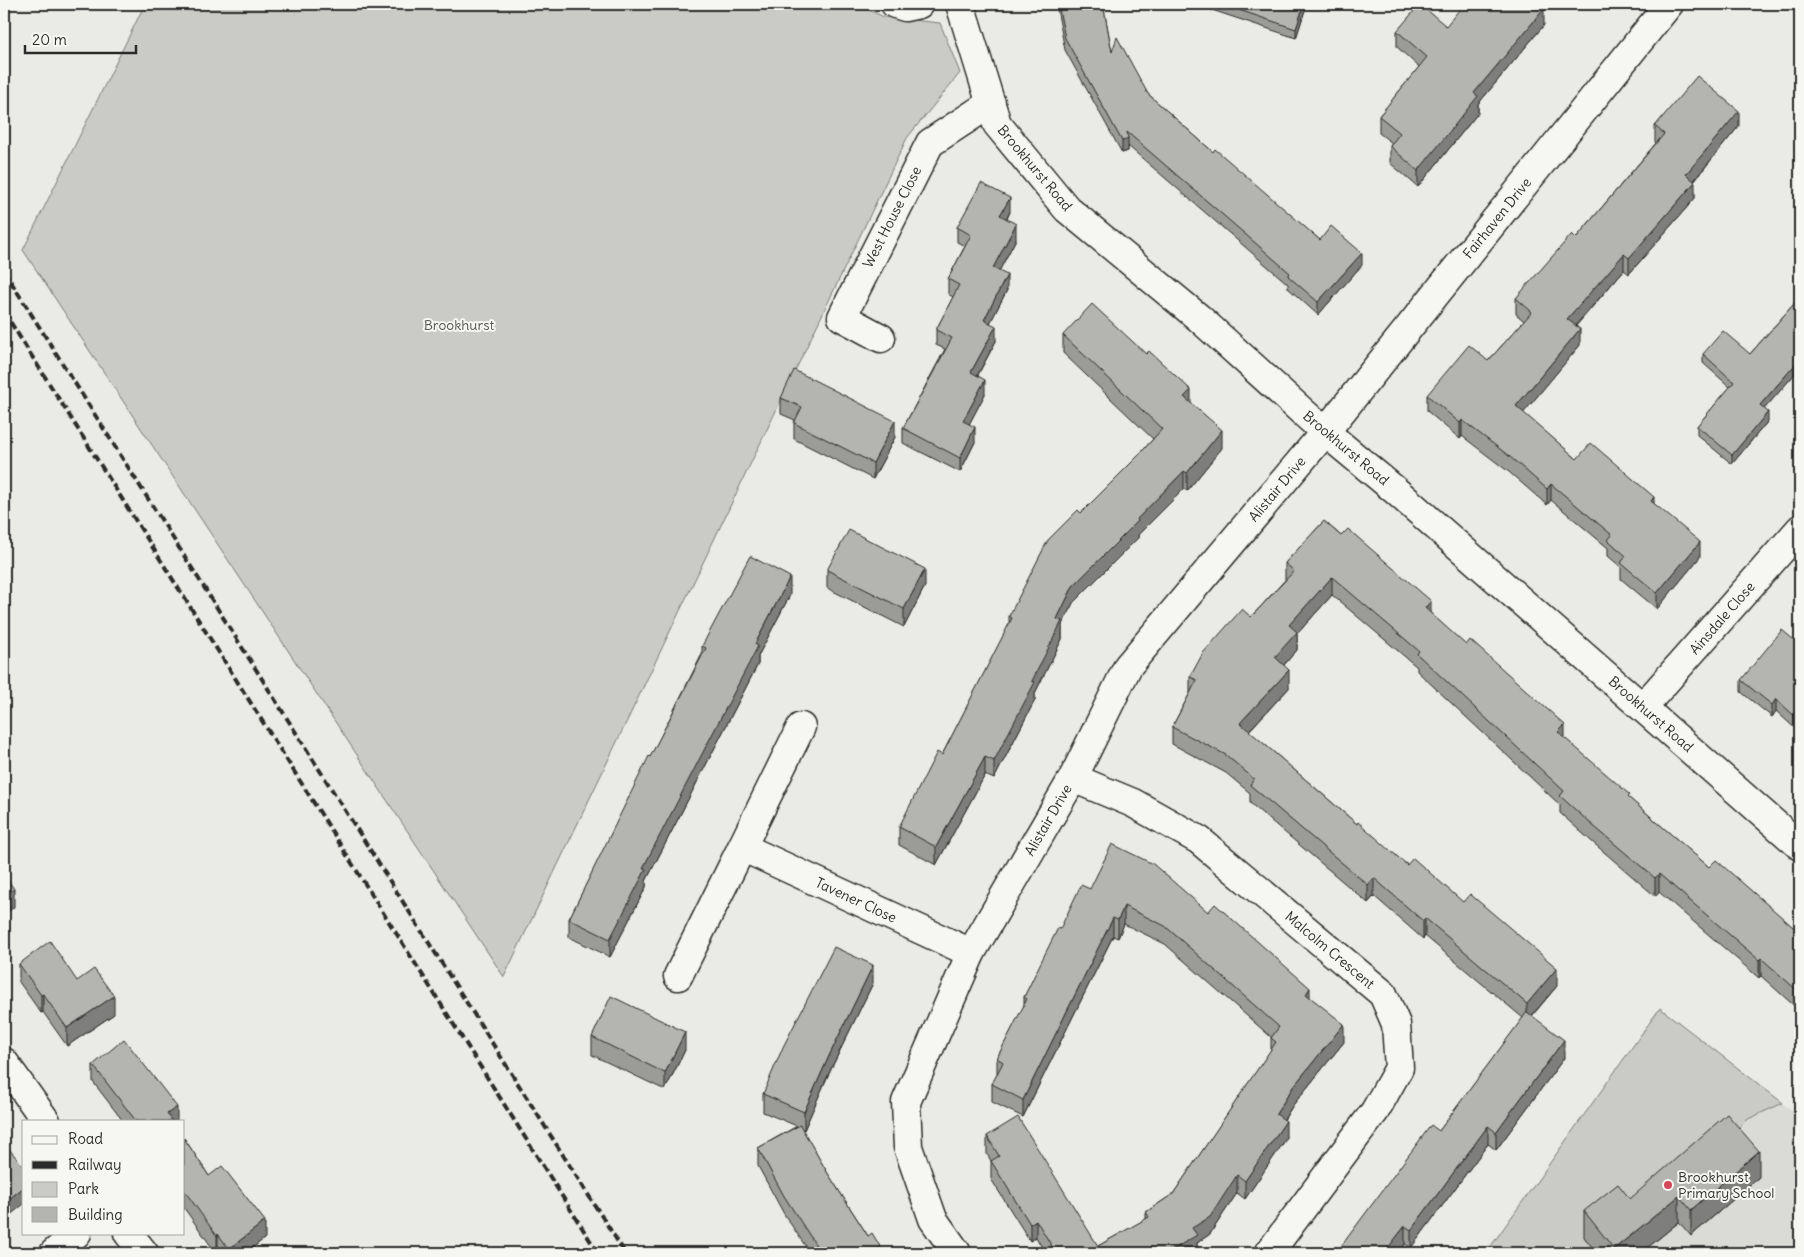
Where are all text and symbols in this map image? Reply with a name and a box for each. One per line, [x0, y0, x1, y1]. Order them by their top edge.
scale bar [25, 22, 136, 54]
text: 20 m [32, 30, 67, 49]
street label: Brookhurst Road [994, 121, 1076, 215]
street label: West House Close [859, 163, 925, 271]
street label: Fairhaven Drive [1459, 174, 1535, 262]
park label: Brookhurst [424, 316, 495, 334]
street label: Brookhurst Road [1299, 407, 1393, 489]
street label: Alistair Drive [1245, 453, 1309, 525]
street label: Ainsdale Close [1685, 578, 1759, 658]
street label: Brookhurst Road [1605, 672, 1697, 756]
street label: Alistair Drive [1020, 781, 1076, 859]
street label: Tavener Close [813, 873, 899, 927]
street label: Malcolm Crescent [1282, 907, 1379, 993]
legend [22, 1120, 185, 1234]
text: Road [68, 1129, 103, 1148]
text: Railway [68, 1155, 122, 1174]
place label: Brookhurst Primary School [1678, 1168, 1774, 1202]
text: Park [68, 1179, 99, 1198]
marker: Brookhurst Primary School [1662, 1179, 1674, 1191]
text: Building [68, 1205, 123, 1224]

